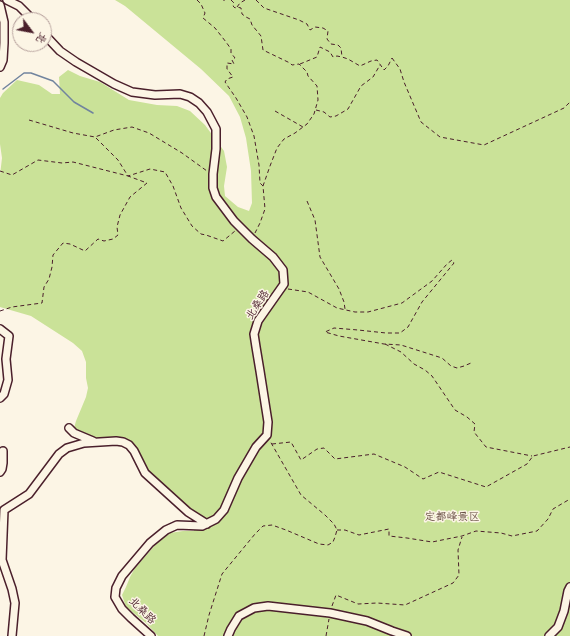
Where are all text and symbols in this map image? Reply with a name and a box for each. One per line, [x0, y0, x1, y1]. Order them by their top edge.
north arrow [12, 12, 52, 52]
text: 北 [33, 30, 50, 46]
street label: 北桑路 [243, 288, 273, 322]
park label: 定都峰景区 [425, 510, 479, 524]
street label: 北桑路 [126, 595, 158, 627]

